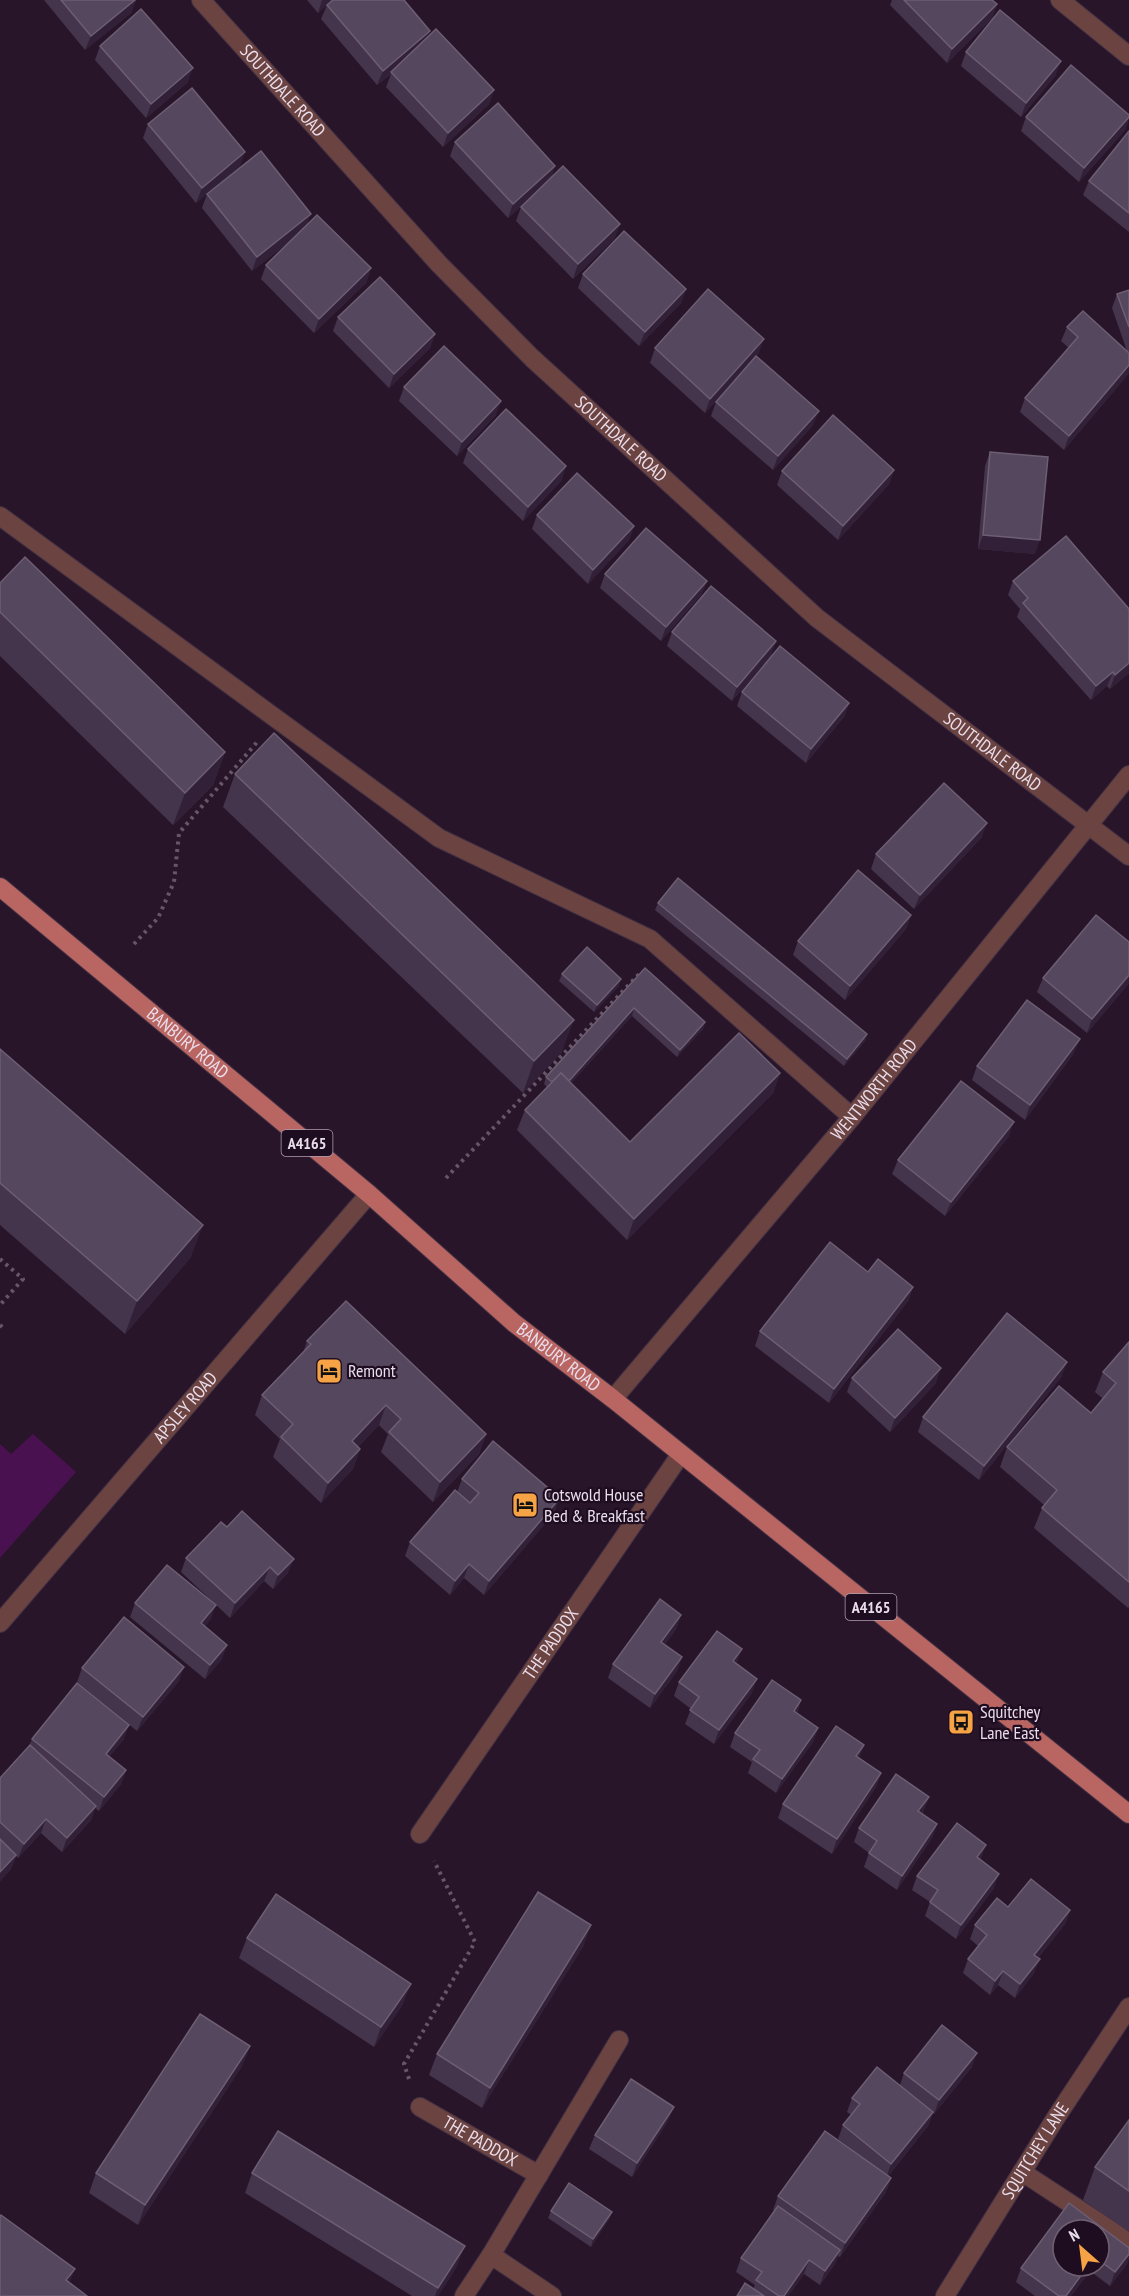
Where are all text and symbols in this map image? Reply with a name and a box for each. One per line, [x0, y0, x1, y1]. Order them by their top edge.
street label: SOUTHDALE ROAD [235, 39, 331, 141]
street label: SOUTHDALE ROAD [570, 391, 672, 487]
street label: SOUTHDALE ROAD [939, 707, 1046, 796]
street label: BANBURY ROAD [142, 1002, 234, 1083]
street label: WENTWORTH ROAD [826, 1034, 922, 1144]
road number: A4165 [282, 1130, 332, 1156]
street label: BANBURY ROAD [512, 1317, 605, 1396]
hotel icon: Remont [314, 1356, 344, 1386]
place label: Remont [348, 1359, 396, 1382]
street label: APSLEY ROAD [148, 1367, 222, 1448]
place label: Cotswold House Bed & Breakfast [544, 1483, 645, 1527]
hotel icon: Cotswold House Bed & Breakfast [510, 1490, 540, 1520]
road number: A4165 [846, 1594, 896, 1620]
street label: THE PADDOX [518, 1603, 583, 1684]
place label: Squitchey Lane East [980, 1700, 1040, 1744]
bus stop icon: Squitchey Lane East [946, 1707, 976, 1737]
street label: SQUITCHEY LANE [996, 2098, 1074, 2203]
street label: THE PADDOX [439, 2110, 522, 2171]
north arrow [1051, 2218, 1111, 2278]
text: N [1065, 2224, 1082, 2246]

